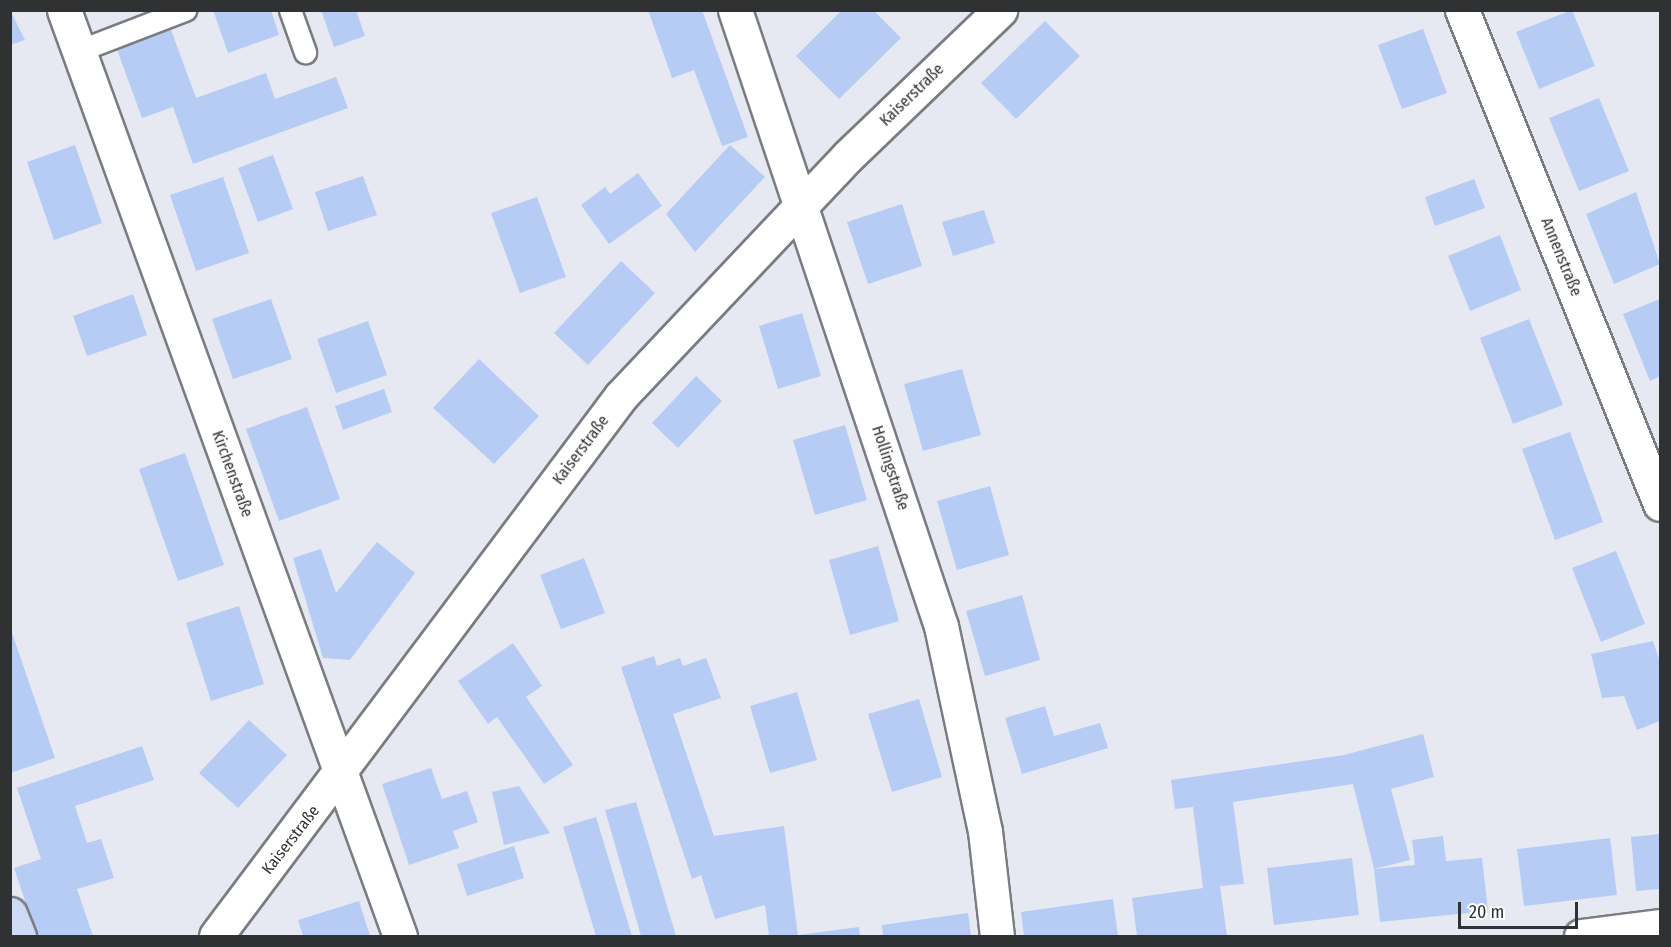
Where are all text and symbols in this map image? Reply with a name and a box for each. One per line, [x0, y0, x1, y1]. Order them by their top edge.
street label: Kaiserstraße [876, 60, 948, 130]
street label: Annenstraße [1537, 215, 1585, 299]
street label: Kaiserstraße [549, 412, 613, 488]
street label: Hollingstraße [867, 423, 913, 513]
street label: Kirchenstraße [207, 428, 257, 520]
street label: Kaiserstraße [258, 802, 324, 878]
scale bar [1461, 890, 1581, 928]
text: 20 m [1469, 901, 1504, 923]

